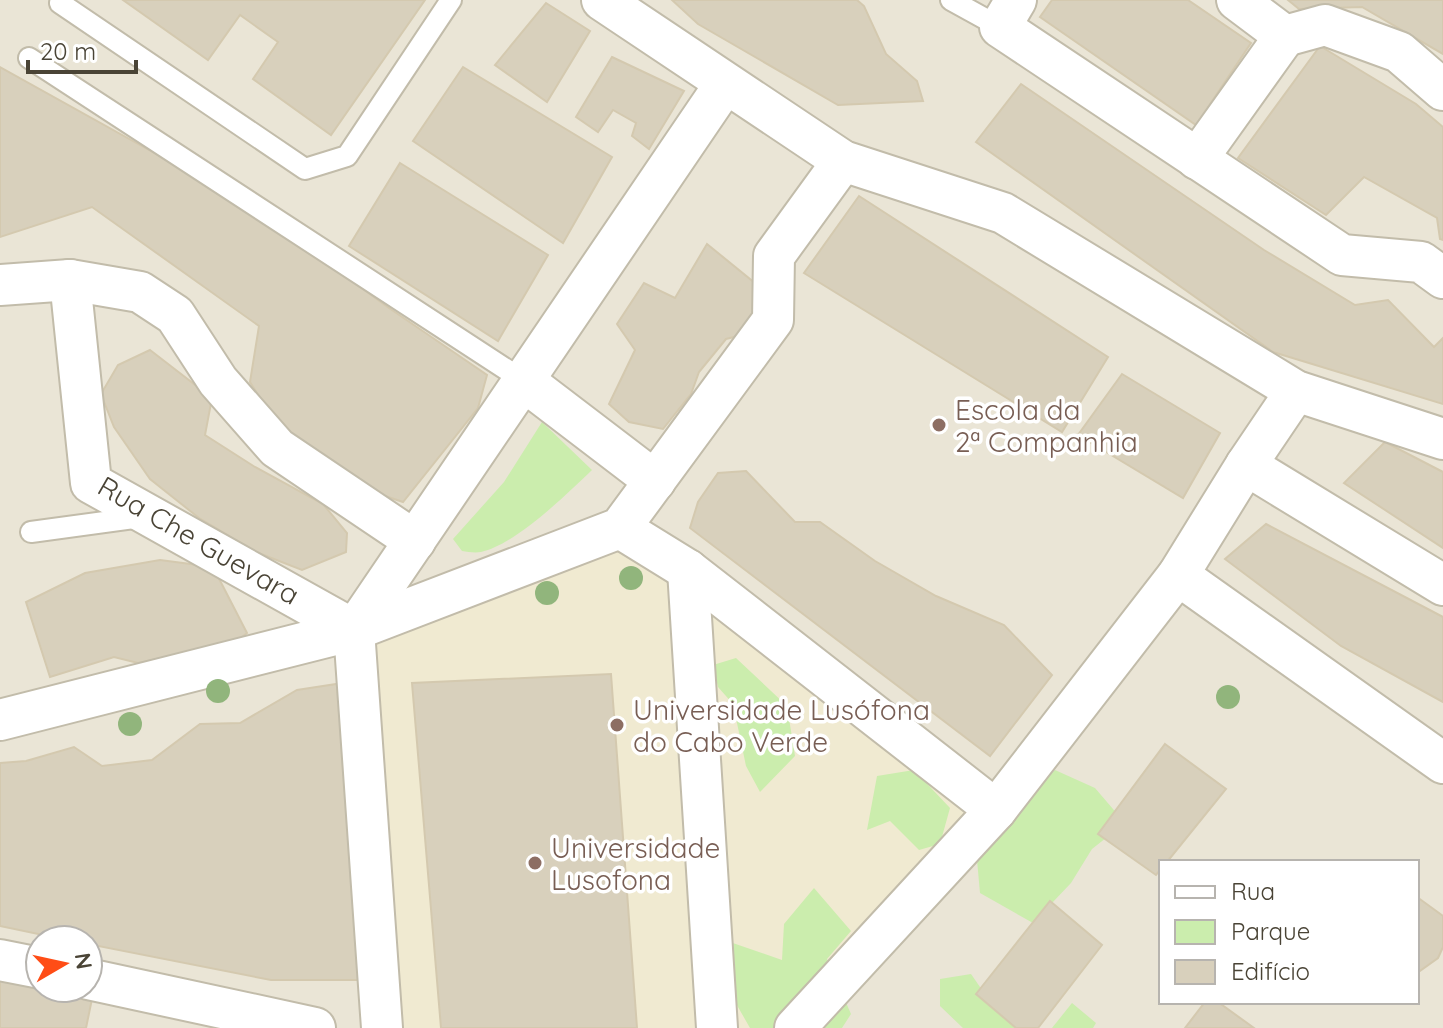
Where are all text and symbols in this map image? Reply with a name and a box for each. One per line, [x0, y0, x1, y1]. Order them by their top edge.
scale bar [28, 24, 136, 74]
text: 20 m [40, 36, 96, 66]
place label: Escola da 2ª Companhia [955, 392, 1138, 459]
marker: Escola da 2ª Companhia [930, 416, 948, 434]
street label: Rua Che Guevara [92, 468, 306, 612]
place label: Universidade Lusófona do Cabo Verde [633, 692, 930, 759]
marker: Universidade Lusófona do Cabo Verde [608, 716, 626, 734]
place label: Universidade Lusofona [551, 830, 720, 897]
marker: Universidade Lusofona [526, 854, 544, 872]
legend [1159, 860, 1419, 1004]
text: Rua [1231, 876, 1275, 906]
text: Parque [1231, 916, 1310, 946]
north arrow [24, 924, 104, 1004]
text: N [69, 951, 99, 971]
text: Edifício [1231, 956, 1310, 986]

